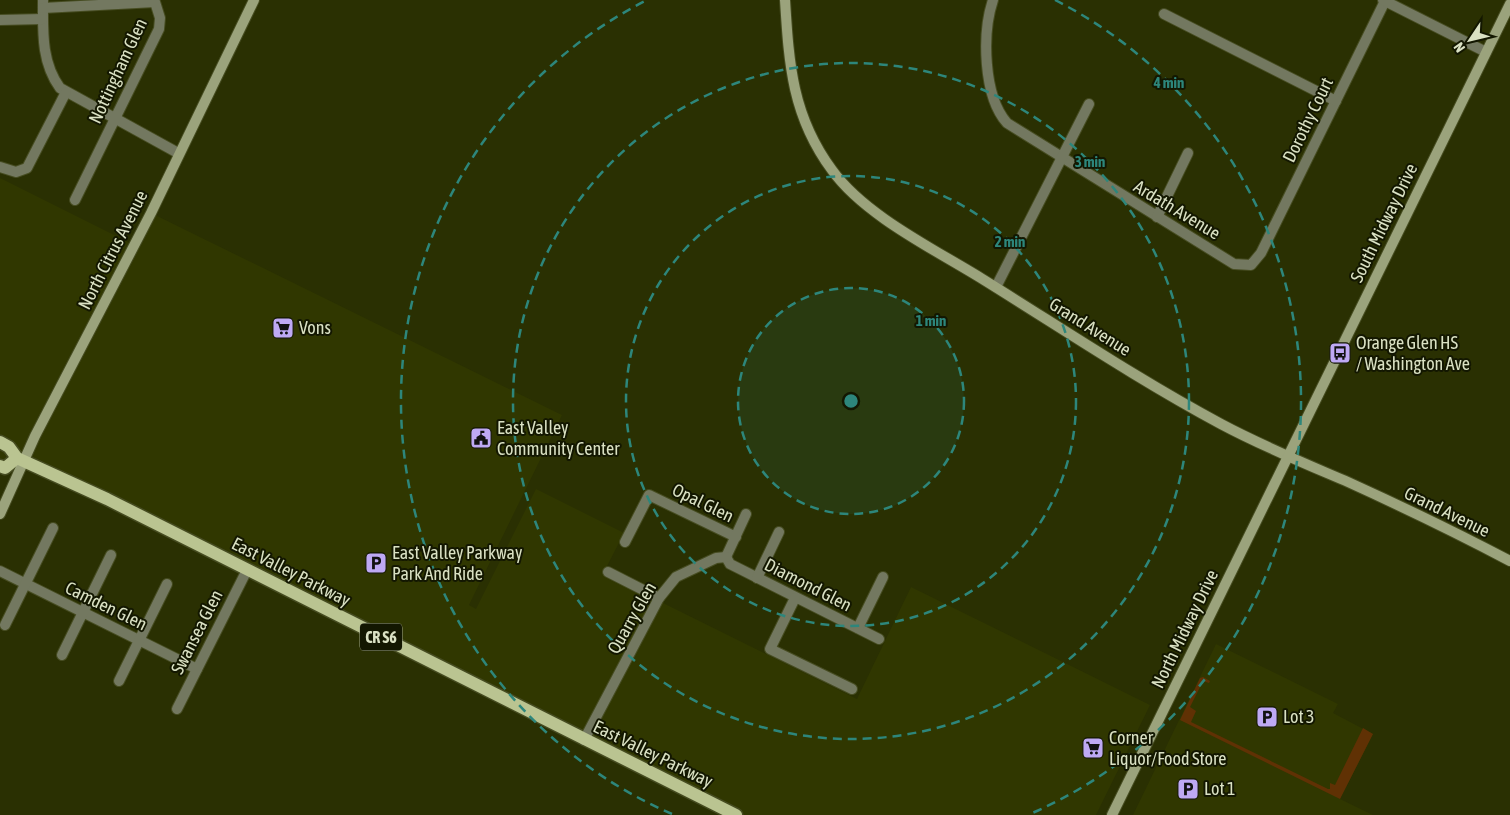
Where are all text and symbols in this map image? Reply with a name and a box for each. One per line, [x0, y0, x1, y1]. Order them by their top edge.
street label: Nottingham Glen [84, 15, 151, 127]
north arrow [1445, 15, 1495, 65]
text: N [1450, 39, 1468, 55]
text: 4 min [1153, 74, 1184, 91]
street label: Dorothy Court [1278, 74, 1337, 166]
text: 3 min [1075, 153, 1105, 170]
street label: South Midway Drive [1346, 160, 1421, 286]
street label: Ardath Avenue [1130, 176, 1224, 244]
street label: North Citrus Avenue [74, 187, 152, 313]
text: 2 min [995, 233, 1025, 250]
street label: Grand Avenue [1046, 293, 1135, 360]
text: 1 min [916, 312, 946, 329]
supermarket icon: Vons [271, 316, 295, 340]
place label: Vons [299, 317, 331, 338]
place label: Orange Glen HS / Washington Ave [1356, 332, 1470, 374]
bus stop icon: Orange Glen HS / Washington Ave [1328, 341, 1352, 365]
centre of rings [842, 392, 860, 410]
place label: East Valley Community Center [497, 417, 620, 459]
public building icon: East Valley Community Center [469, 426, 493, 450]
street label: Opal Glen [669, 479, 737, 526]
street label: Grand Avenue [1401, 482, 1493, 541]
street label: East Valley Parkway [228, 533, 354, 610]
place label: East Valley Parkway Park And Ride [392, 542, 522, 584]
parking icon: East Valley Parkway Park And Ride [364, 551, 388, 575]
street label: Diamond Glen [761, 554, 855, 615]
street label: North Midway Drive [1147, 566, 1222, 691]
street label: Camden Glen [62, 577, 151, 634]
street label: Quarry Glen [603, 578, 660, 657]
street label: Swansea Glen [166, 586, 227, 677]
road number: CR S6 [360, 624, 402, 650]
parking icon: Lot 3 [1255, 705, 1279, 729]
place label: Lot 3 [1283, 706, 1315, 727]
street label: East Valley Parkway [590, 716, 716, 792]
place label: Corner Liquor/Food Store [1109, 727, 1227, 769]
supermarket icon: Corner Liquor/Food Store [1081, 736, 1105, 760]
parking icon: Lot 1 [1176, 777, 1200, 801]
place label: Lot 1 [1204, 778, 1236, 799]

